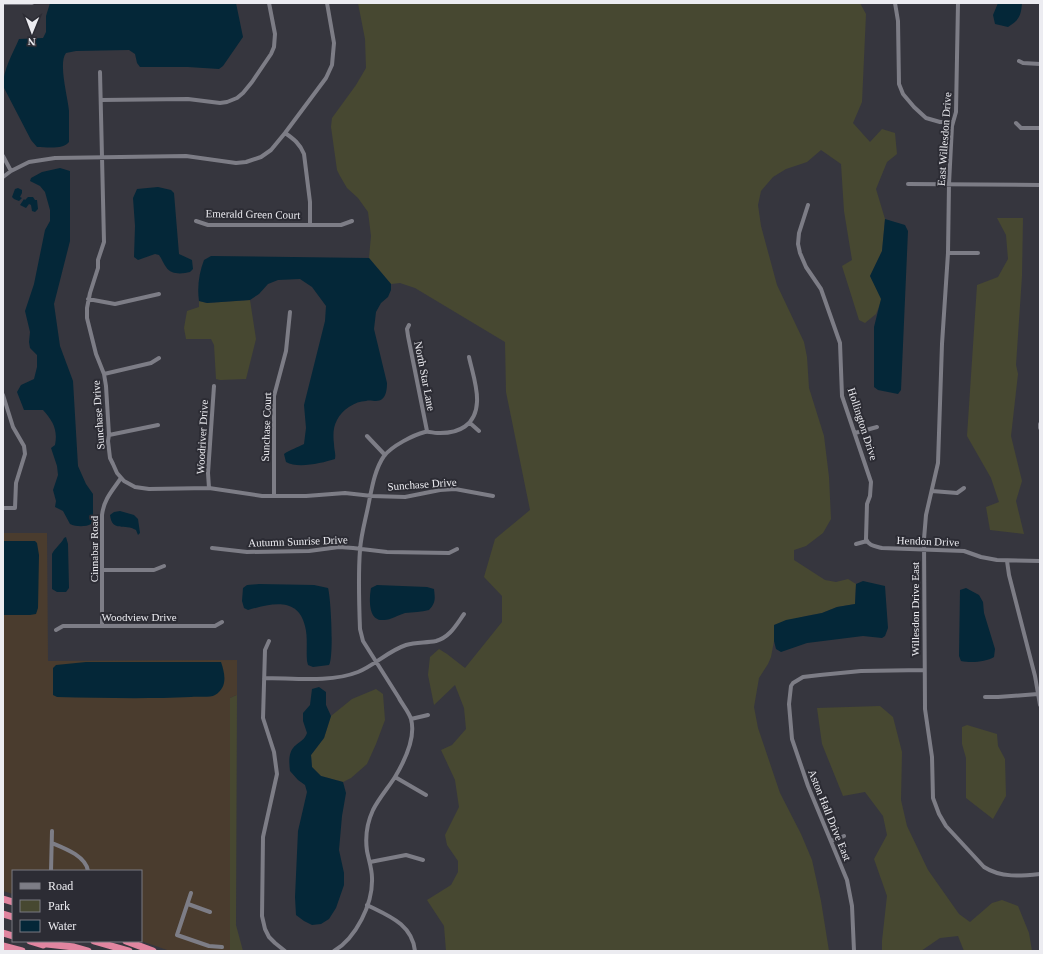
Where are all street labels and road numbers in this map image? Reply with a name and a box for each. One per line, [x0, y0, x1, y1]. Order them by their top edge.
street label: East Willesdon Drive [935, 92, 953, 186]
street label: Emerald Green Court [206, 207, 300, 221]
street label: North Star Lane [412, 340, 438, 412]
street label: Sunchase Drive [90, 380, 106, 450]
street label: Hollington Drive [846, 386, 880, 462]
street label: Sunchase Court [259, 392, 273, 462]
street label: Woodriver Drive [194, 399, 210, 475]
street label: Sunchase Drive [387, 476, 457, 492]
street label: Cinnabar Road [88, 515, 100, 582]
street label: Autumn Sunrise Drive [248, 533, 348, 549]
street label: Hendon Drive [896, 534, 960, 548]
street label: Willesdon Drive East [909, 562, 921, 656]
street label: Woodview Drive [101, 611, 177, 623]
street label: Aston Hall Drive East [806, 768, 854, 862]

